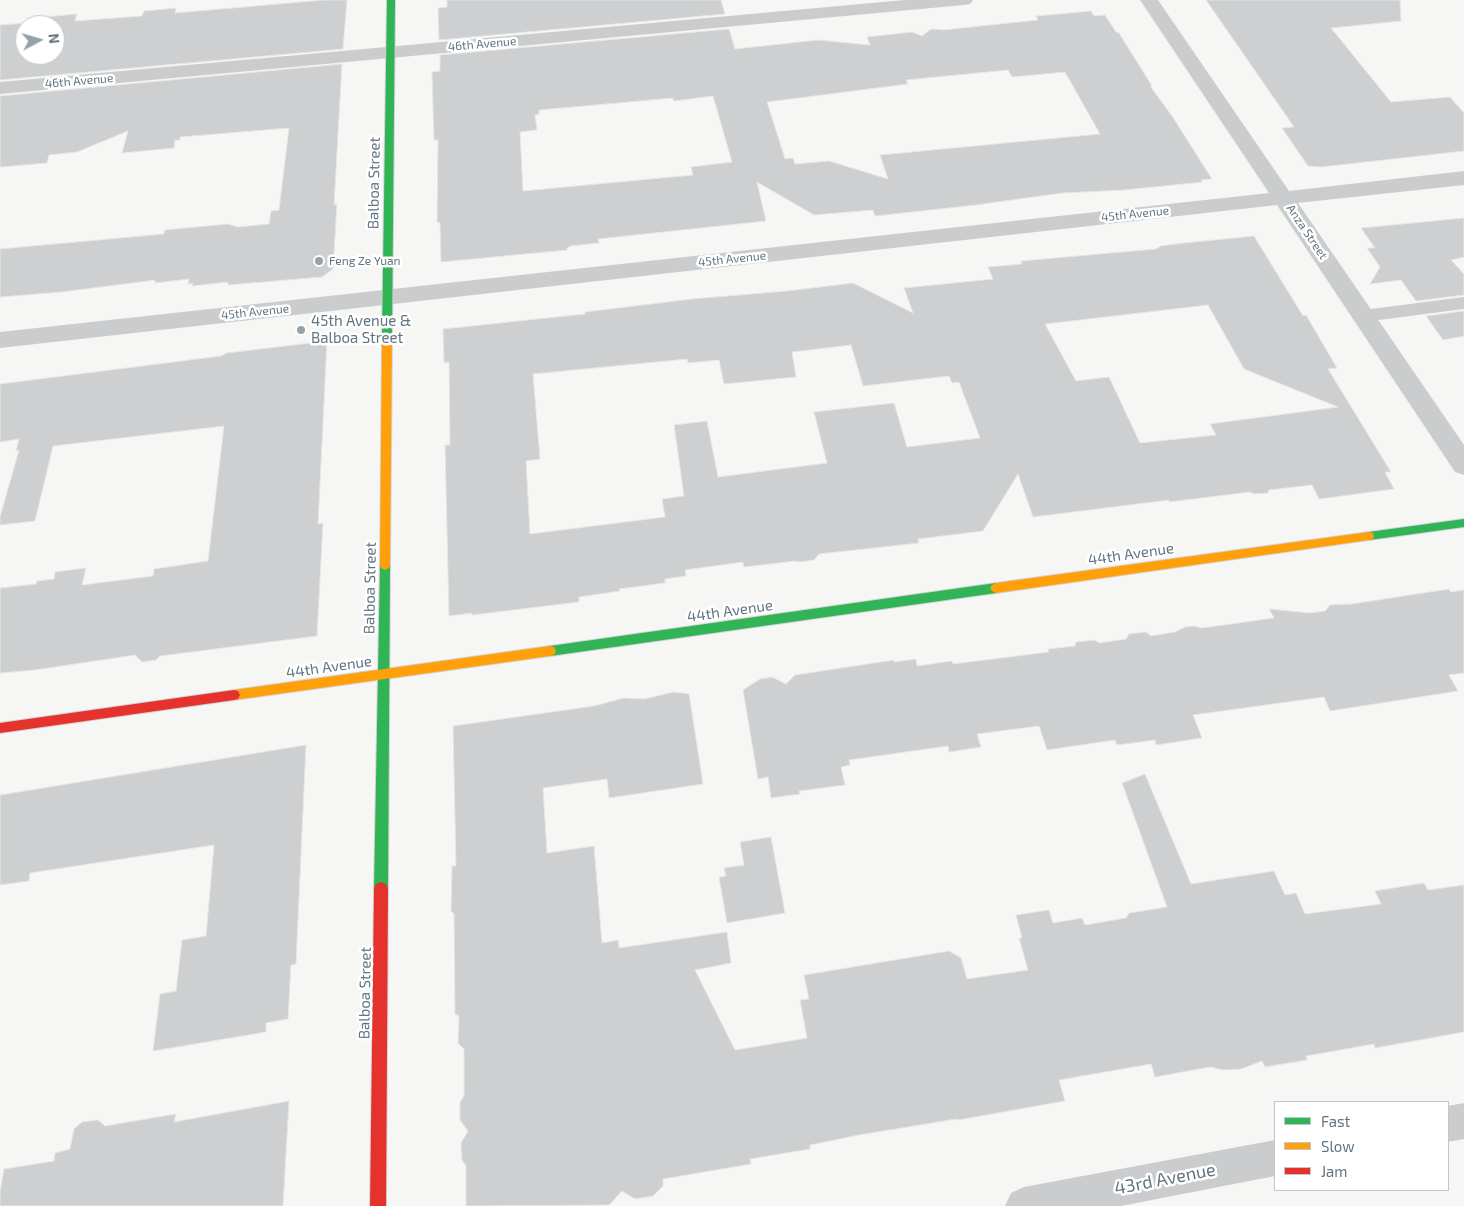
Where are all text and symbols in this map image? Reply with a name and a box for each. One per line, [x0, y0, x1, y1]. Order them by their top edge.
north arrow [15, 15, 65, 65]
text: N [45, 33, 63, 44]
street label: 46th Avenue [447, 34, 517, 54]
street label: 46th Avenue [44, 71, 114, 91]
street label: Balboa Street [364, 137, 384, 229]
street label: Anza Street [1283, 202, 1331, 262]
street label: 45th Avenue [1100, 203, 1170, 225]
street label: 45th Avenue [697, 248, 767, 270]
place label: Feng Ze Yuan [329, 254, 401, 268]
marker: Feng Ze Yuan [313, 255, 325, 267]
street label: 45th Avenue [220, 301, 290, 323]
place label: 45th Avenue & Balboa Street [311, 312, 411, 347]
marker: 45th Avenue & Balboa Street [295, 324, 307, 336]
street label: 44th Avenue [1087, 539, 1175, 569]
street label: Balboa Street [360, 542, 380, 634]
street label: 44th Avenue [686, 596, 774, 626]
street label: 44th Avenue [285, 652, 373, 682]
street label: Balboa Street [355, 947, 375, 1039]
legend [1274, 1101, 1449, 1191]
text: Fast [1321, 1112, 1350, 1130]
text: Slow [1321, 1137, 1355, 1155]
street label: 43rd Avenue [1113, 1159, 1217, 1199]
text: Jam [1321, 1162, 1347, 1180]

